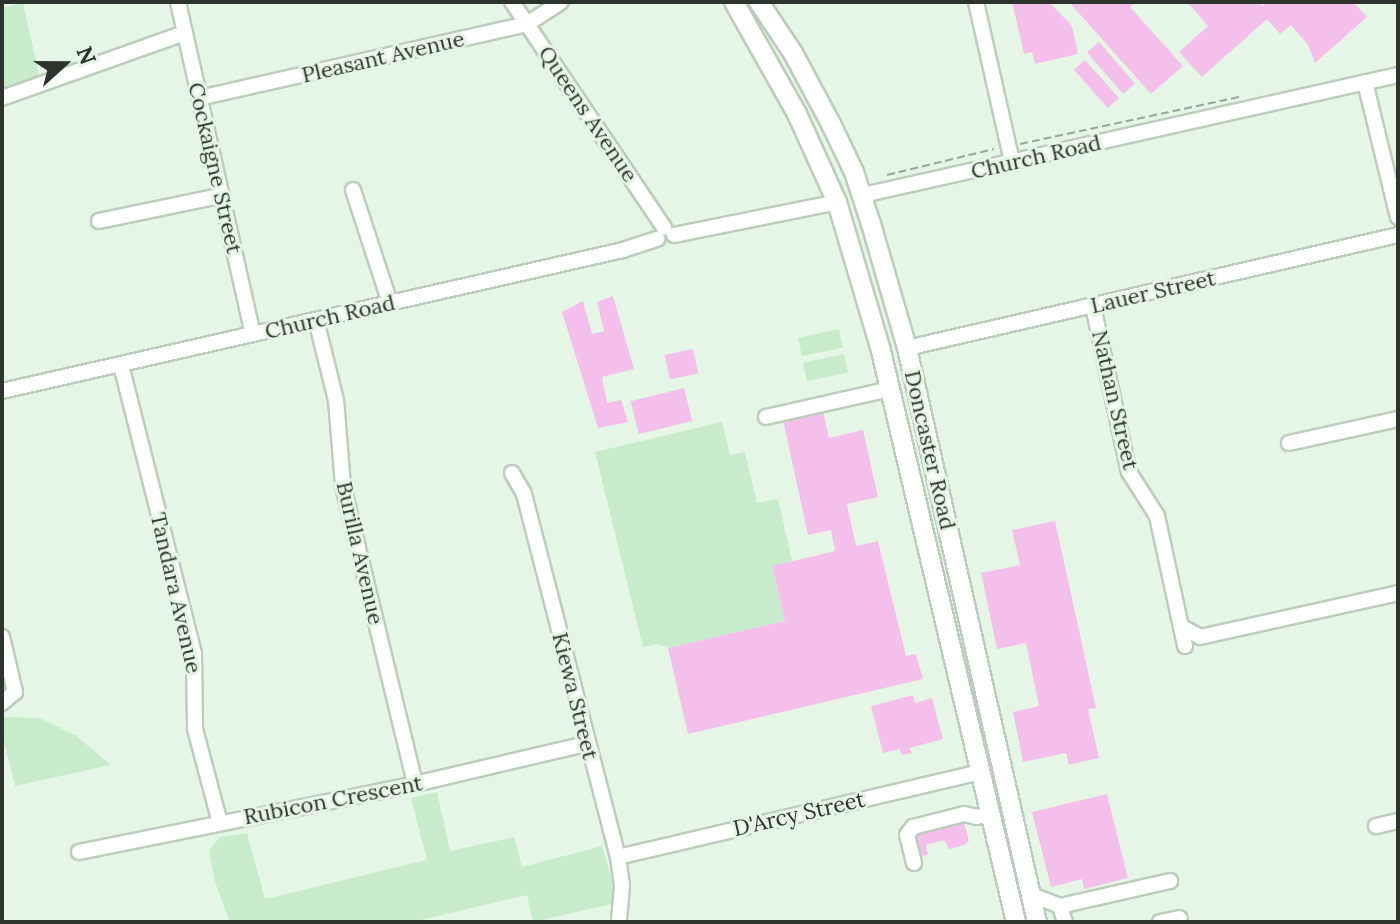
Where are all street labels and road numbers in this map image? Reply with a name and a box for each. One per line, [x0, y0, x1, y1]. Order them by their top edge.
street label: Pleasant Avenue [299, 25, 467, 89]
street label: Queens Avenue [533, 41, 643, 187]
street label: Cockaigne Street [182, 80, 248, 256]
street label: Church Road [968, 129, 1104, 185]
street label: Lauer Street [1088, 265, 1218, 319]
street label: Church Road [262, 289, 398, 345]
street label: Nathan Street [1086, 328, 1144, 472]
street label: Doncaster Road [899, 368, 961, 532]
street label: Burilla Avenue [331, 479, 389, 627]
street label: Tandara Avenue [145, 510, 207, 676]
street label: Kiewa Street [546, 630, 604, 762]
street label: Rubicon Crescent [241, 770, 425, 830]
street label: D'Arcy Street [731, 786, 867, 842]

